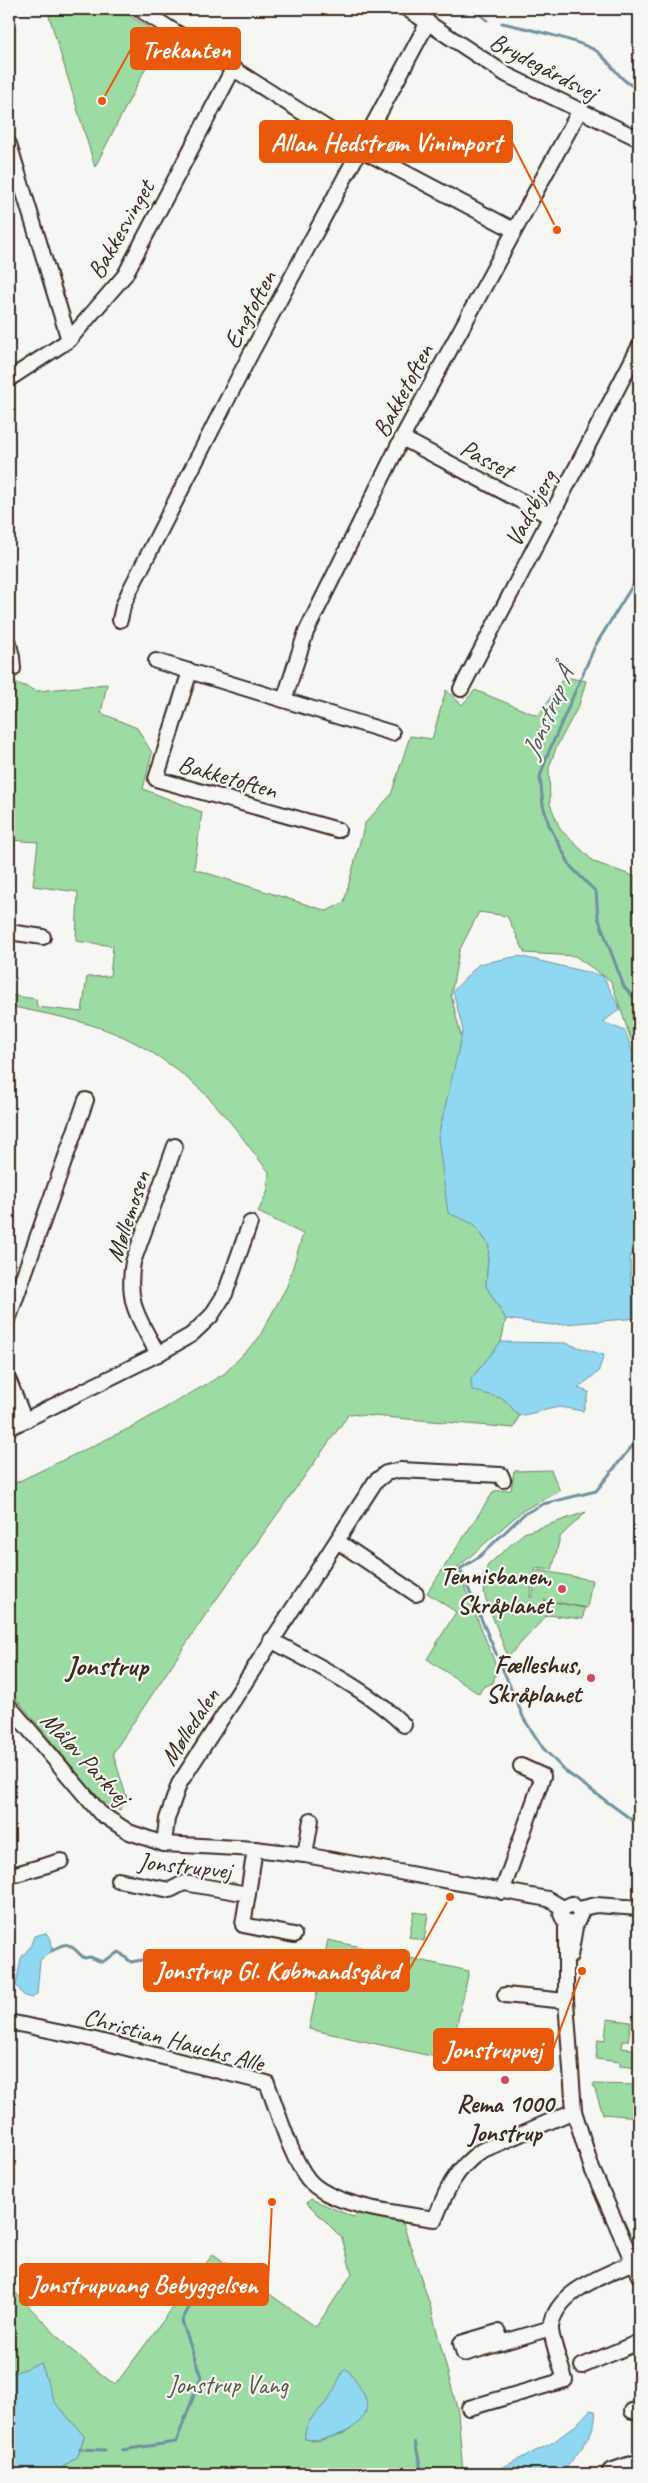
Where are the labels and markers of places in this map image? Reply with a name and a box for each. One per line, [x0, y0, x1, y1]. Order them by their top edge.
callout: Trekanten [131, 28, 240, 69]
callout: Allan Hedstrøm Vinimport [260, 121, 512, 162]
place label: Tennisbanen, Skråplanet [440, 1560, 555, 1621]
marker: Tennisbanen, Skråplanet [556, 1583, 568, 1595]
place label: Fælleshus, Skråplanet [486, 1649, 584, 1710]
marker: Fælleshus, Skråplanet [585, 1672, 597, 1684]
callout: Jonstrup Gl. Købmandsgård [144, 1950, 409, 1991]
callout: Jonstrupvej [434, 2029, 553, 2070]
marker: Rema 1000 Jonstrup [499, 2074, 511, 2086]
place label: Rema 1000 Jonstrup [456, 2088, 556, 2149]
callout: Jonstrupvang Bebyggelsen [20, 2264, 268, 2305]

